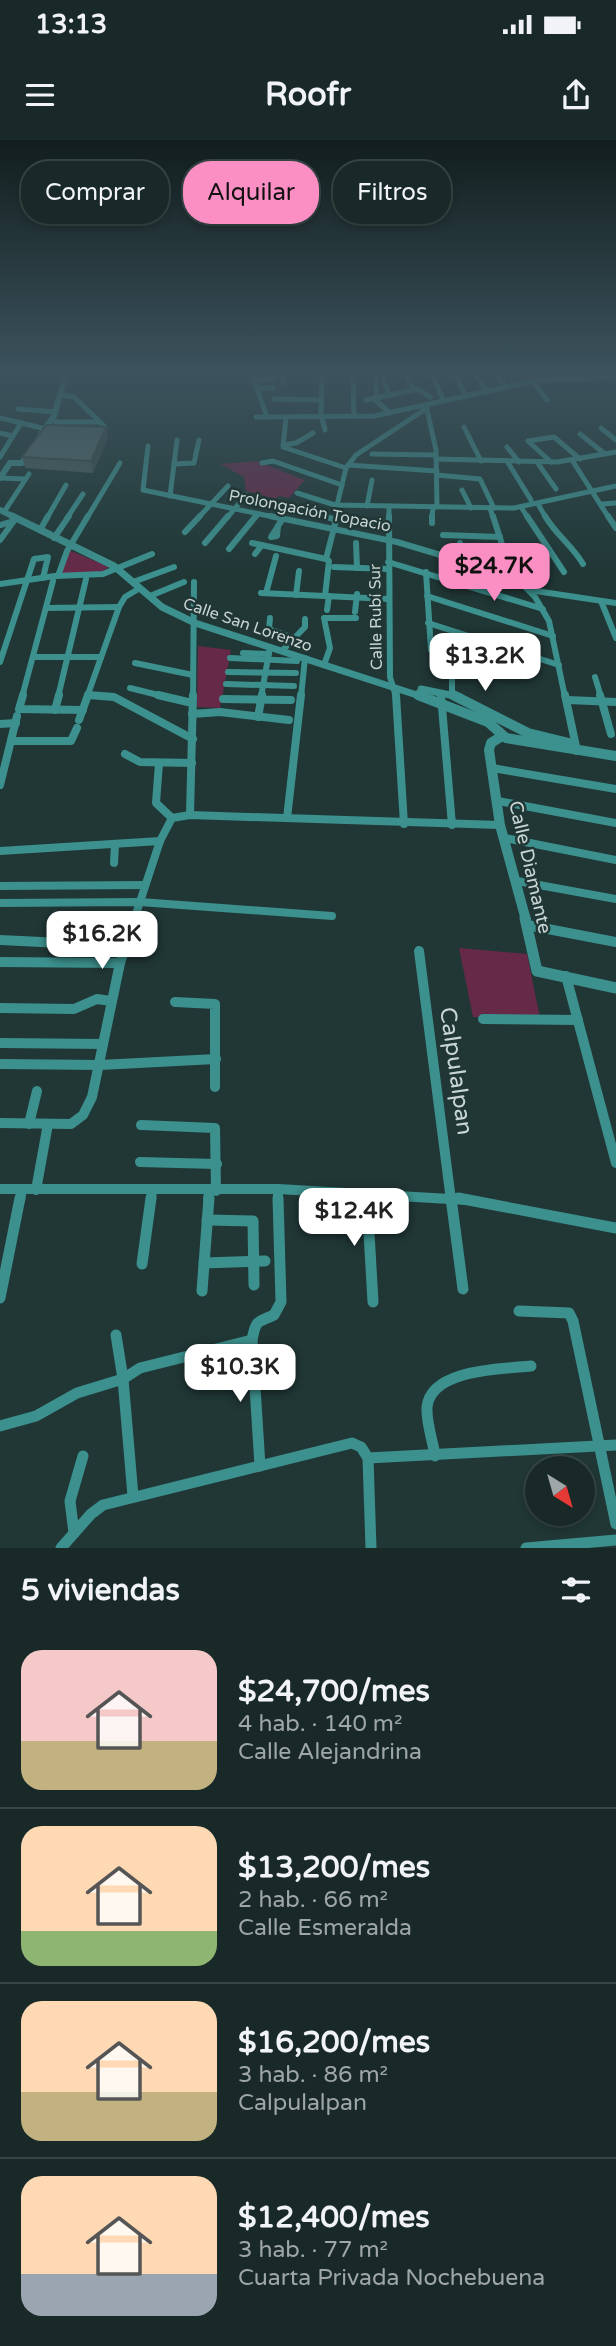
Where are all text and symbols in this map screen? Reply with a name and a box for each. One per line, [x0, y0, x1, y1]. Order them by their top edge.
text: 13:13 [35, 9, 107, 40]
icon: menu [21, 76, 59, 114]
text: Roofr [265, 76, 351, 114]
icon: share [557, 76, 595, 114]
chip: Comprar [21, 161, 169, 224]
chip: Alquilar [183, 161, 319, 224]
chip: Filtros [333, 161, 451, 224]
street label: Prolongación Topacio [227, 485, 393, 537]
pin: $24.7K [437, 544, 551, 603]
text: $24.7K [455, 552, 533, 580]
street label: Calle Rubí Sur [365, 563, 387, 670]
street label: Calle San Lorenzo [180, 593, 315, 656]
pin: $13.2K [428, 634, 542, 693]
text: $13.2K [446, 642, 524, 670]
street label: Calle Diamante [504, 799, 556, 936]
pin: $16.2K [45, 912, 159, 971]
text: $16.2K [63, 920, 141, 948]
street label: Calpulalpan [433, 1005, 479, 1137]
pin: $12.4K [297, 1188, 411, 1248]
text: $12.4K [315, 1197, 393, 1225]
pin: $10.3K [183, 1344, 297, 1404]
text: $10.3K [201, 1353, 279, 1381]
north arrow [525, 1456, 595, 1526]
map controls [525, 1456, 595, 1526]
icon: filters [557, 1571, 595, 1609]
text: 5 viviendas [21, 1572, 180, 1609]
text: $24,700/mes [238, 1673, 430, 1710]
icon: home [77, 1678, 161, 1762]
text: 4 hab. · 140 m² [238, 1710, 403, 1738]
text: Calle Alejandrina [238, 1738, 422, 1766]
text: $13,200/mes [238, 1849, 430, 1886]
icon: home [77, 1854, 161, 1938]
text: 2 hab. · 66 m² [238, 1886, 388, 1914]
text: Calle Esmeralda [238, 1914, 412, 1942]
text: $16,200/mes [238, 2024, 430, 2061]
icon: home [77, 2029, 161, 2113]
text: 3 hab. · 86 m² [238, 2061, 388, 2089]
text: Calpulalpan [238, 2089, 367, 2117]
text: $12,400/mes [238, 2199, 430, 2236]
icon: home [77, 2204, 161, 2288]
text: 3 hab. · 77 m² [238, 2236, 388, 2264]
text: Cuarta Privada Nochebuena [238, 2264, 545, 2292]

